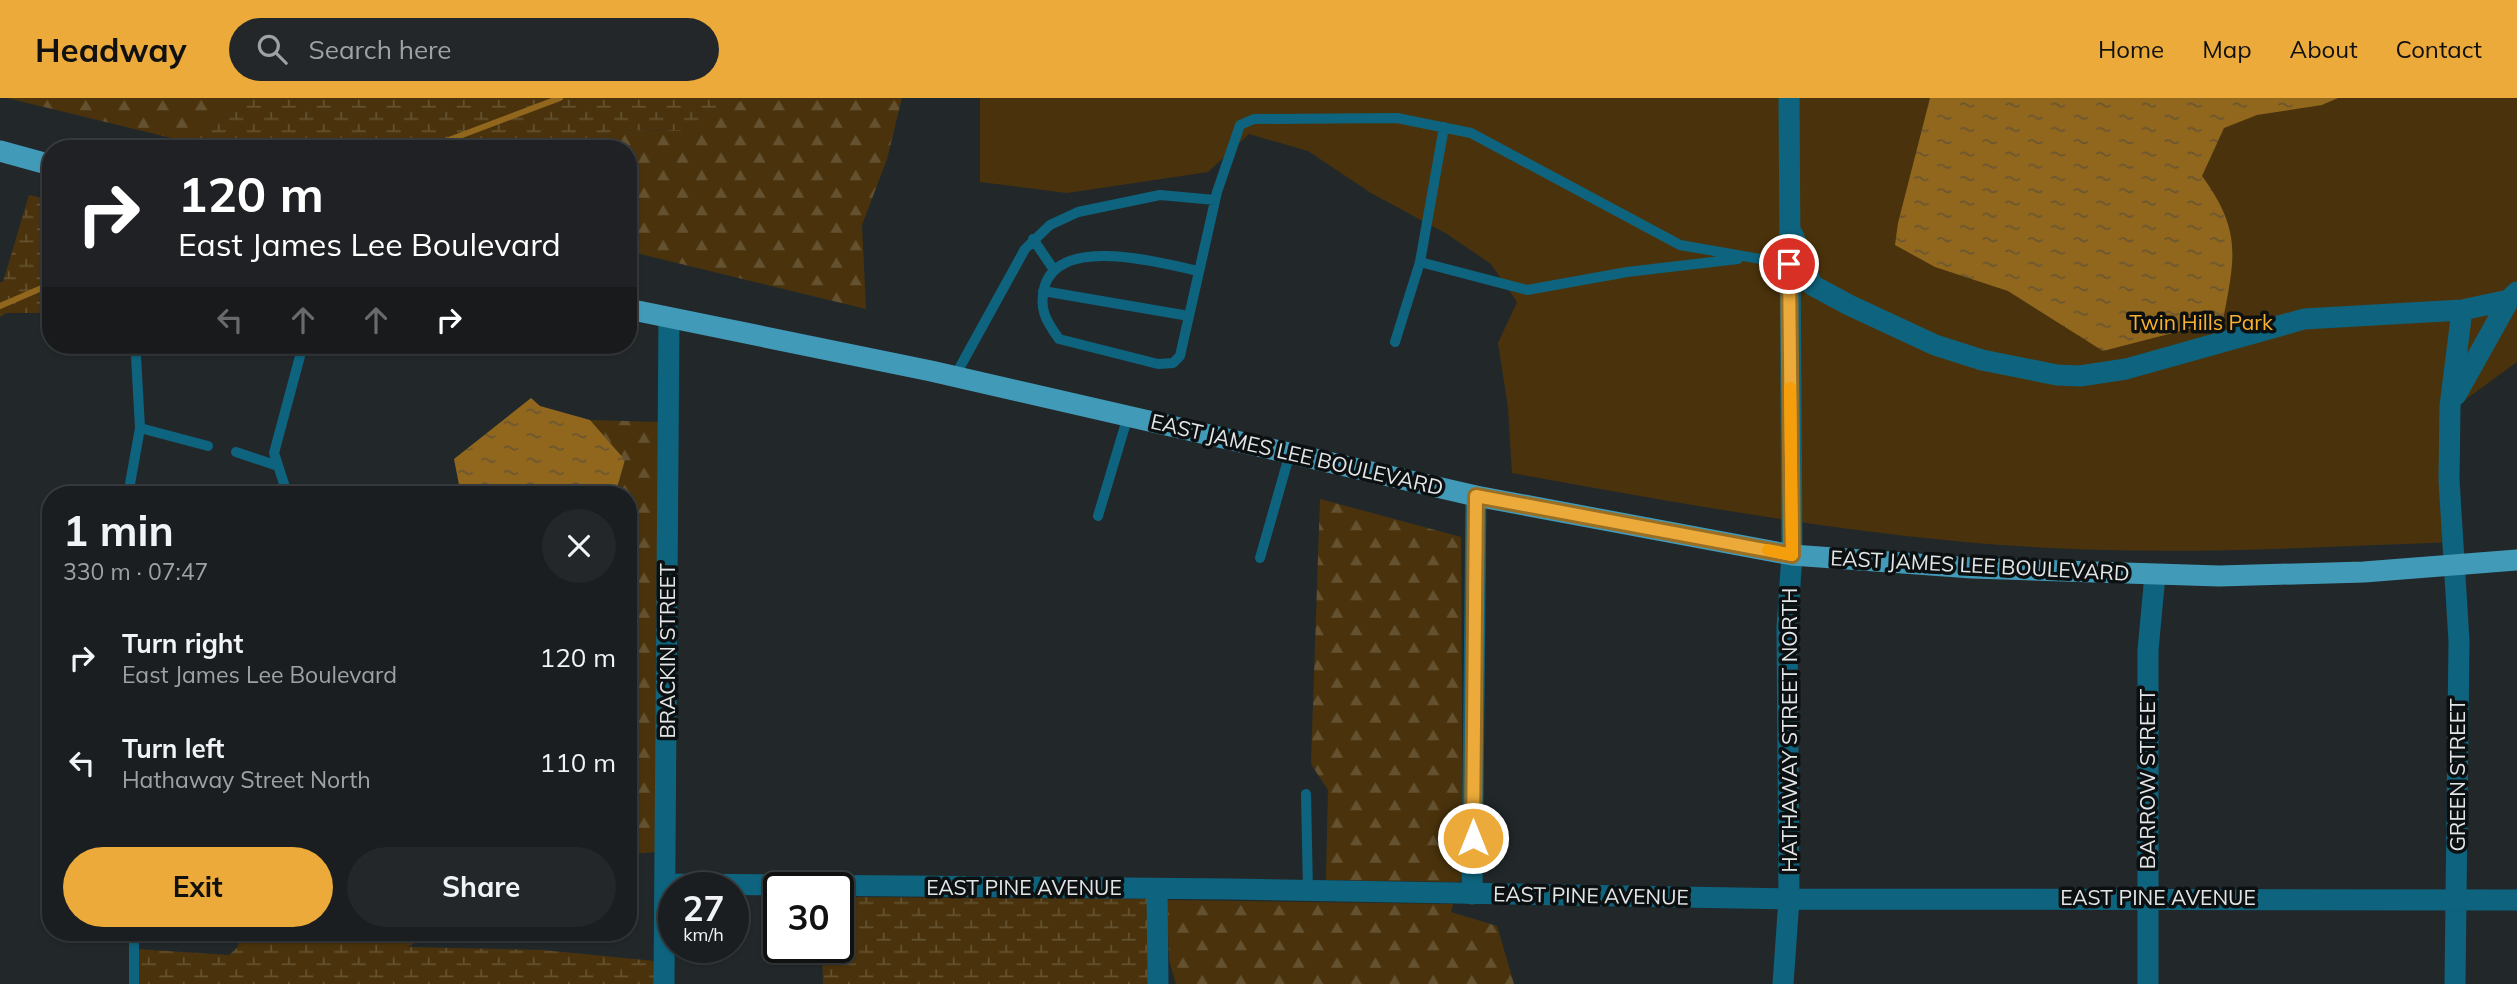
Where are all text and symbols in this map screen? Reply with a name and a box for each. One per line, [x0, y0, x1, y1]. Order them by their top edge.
search box [229, 18, 719, 81]
text: Headway [35, 29, 187, 70]
icon: search [253, 30, 291, 68]
text: Search here [309, 33, 451, 66]
text: Home [2098, 34, 2164, 64]
text: Map [2202, 34, 2252, 64]
text: About [2290, 34, 2358, 64]
text: Contact [2396, 34, 2482, 64]
text: 120 m [178, 163, 324, 224]
icon: right [63, 168, 154, 259]
text: East James Lee Boulevard [178, 224, 561, 264]
pin [1759, 234, 1819, 294]
icon: arrive [1770, 245, 1808, 283]
icon: left [211, 301, 249, 339]
icon: ahead [284, 301, 322, 339]
icon: ahead [357, 301, 395, 339]
icon: right [430, 301, 468, 339]
park label: Twin Hills Park [2129, 309, 2273, 335]
street label: EAST JAMES LEE BOULEVARD [1148, 408, 1446, 500]
text: 1 min [63, 504, 174, 557]
button: close [542, 509, 616, 583]
street label: EAST JAMES LEE BOULEVARD [1830, 544, 2130, 586]
text: 330 m · 07:47 [63, 557, 208, 586]
street label: BRACKIN STREET [654, 563, 680, 739]
street label: HATHAWAY STREET NORTH [1776, 588, 1802, 872]
text: Turn right [122, 627, 243, 660]
icon: right [63, 639, 101, 677]
text: 120 m [540, 641, 616, 674]
text: East James Lee Boulevard [122, 660, 397, 689]
street label: BARROW STREET [2134, 689, 2160, 869]
street label: GREEN STREET [2444, 698, 2470, 851]
text: Turn left [122, 732, 224, 765]
icon: left [63, 744, 101, 782]
text: 110 m [540, 746, 616, 779]
text: Hathaway Street North [122, 765, 371, 794]
position arrow [1436, 801, 1510, 875]
button: Exit [63, 847, 333, 927]
button: Share [347, 847, 616, 927]
speed limit sign: 30 [763, 872, 854, 963]
street label: EAST PINE AVENUE [926, 874, 1122, 900]
street label: EAST PINE AVENUE [1493, 880, 1689, 910]
street label: EAST PINE AVENUE [2060, 884, 2256, 910]
text: 27 [682, 886, 725, 930]
text: km/h [683, 923, 724, 946]

